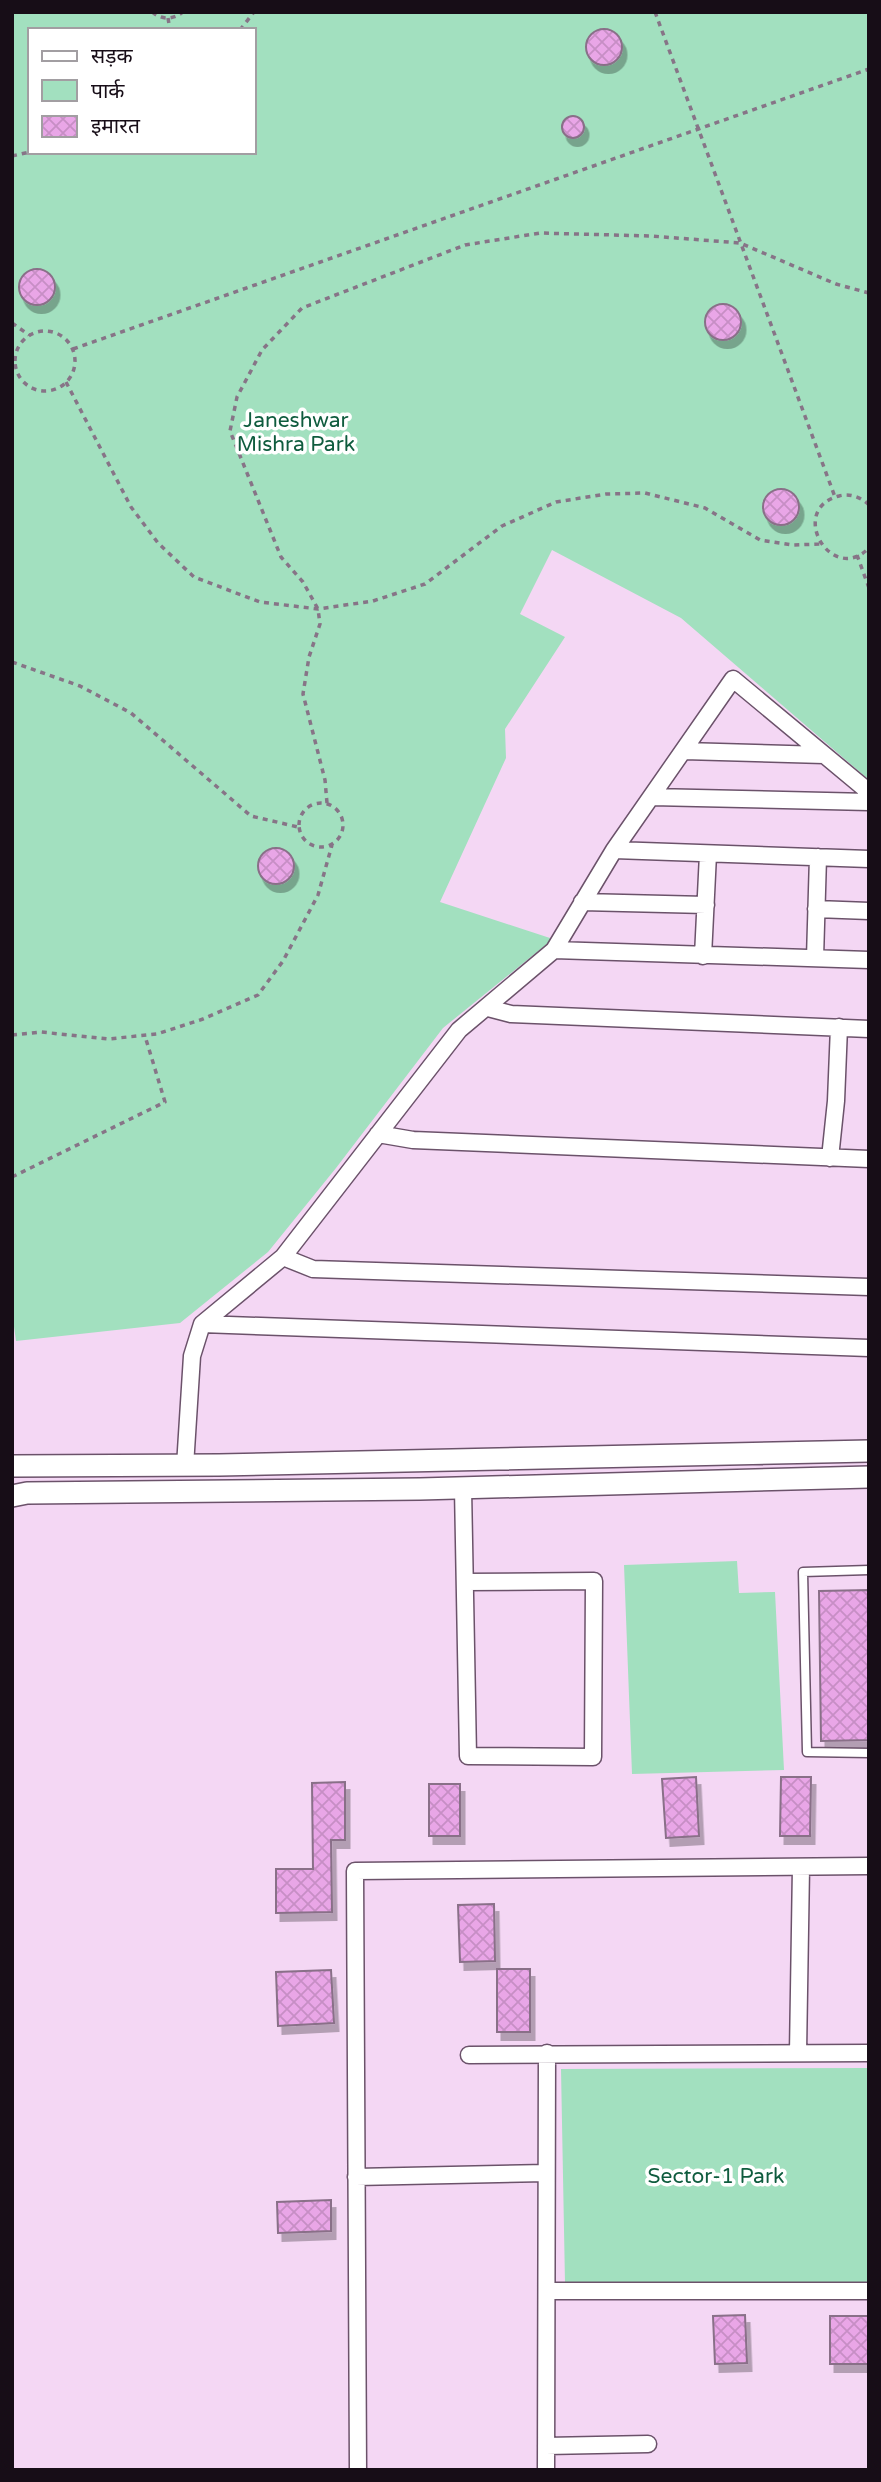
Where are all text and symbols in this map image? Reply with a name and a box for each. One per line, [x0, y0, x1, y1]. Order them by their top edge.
legend [28, 28, 256, 154]
text: सड़क [91, 44, 133, 69]
text: पार्क [91, 79, 125, 104]
text: इमारत [91, 114, 141, 139]
park label: Janeshwar Mishra Park [237, 408, 355, 457]
park label: Sector-1 Park [648, 2164, 784, 2189]

